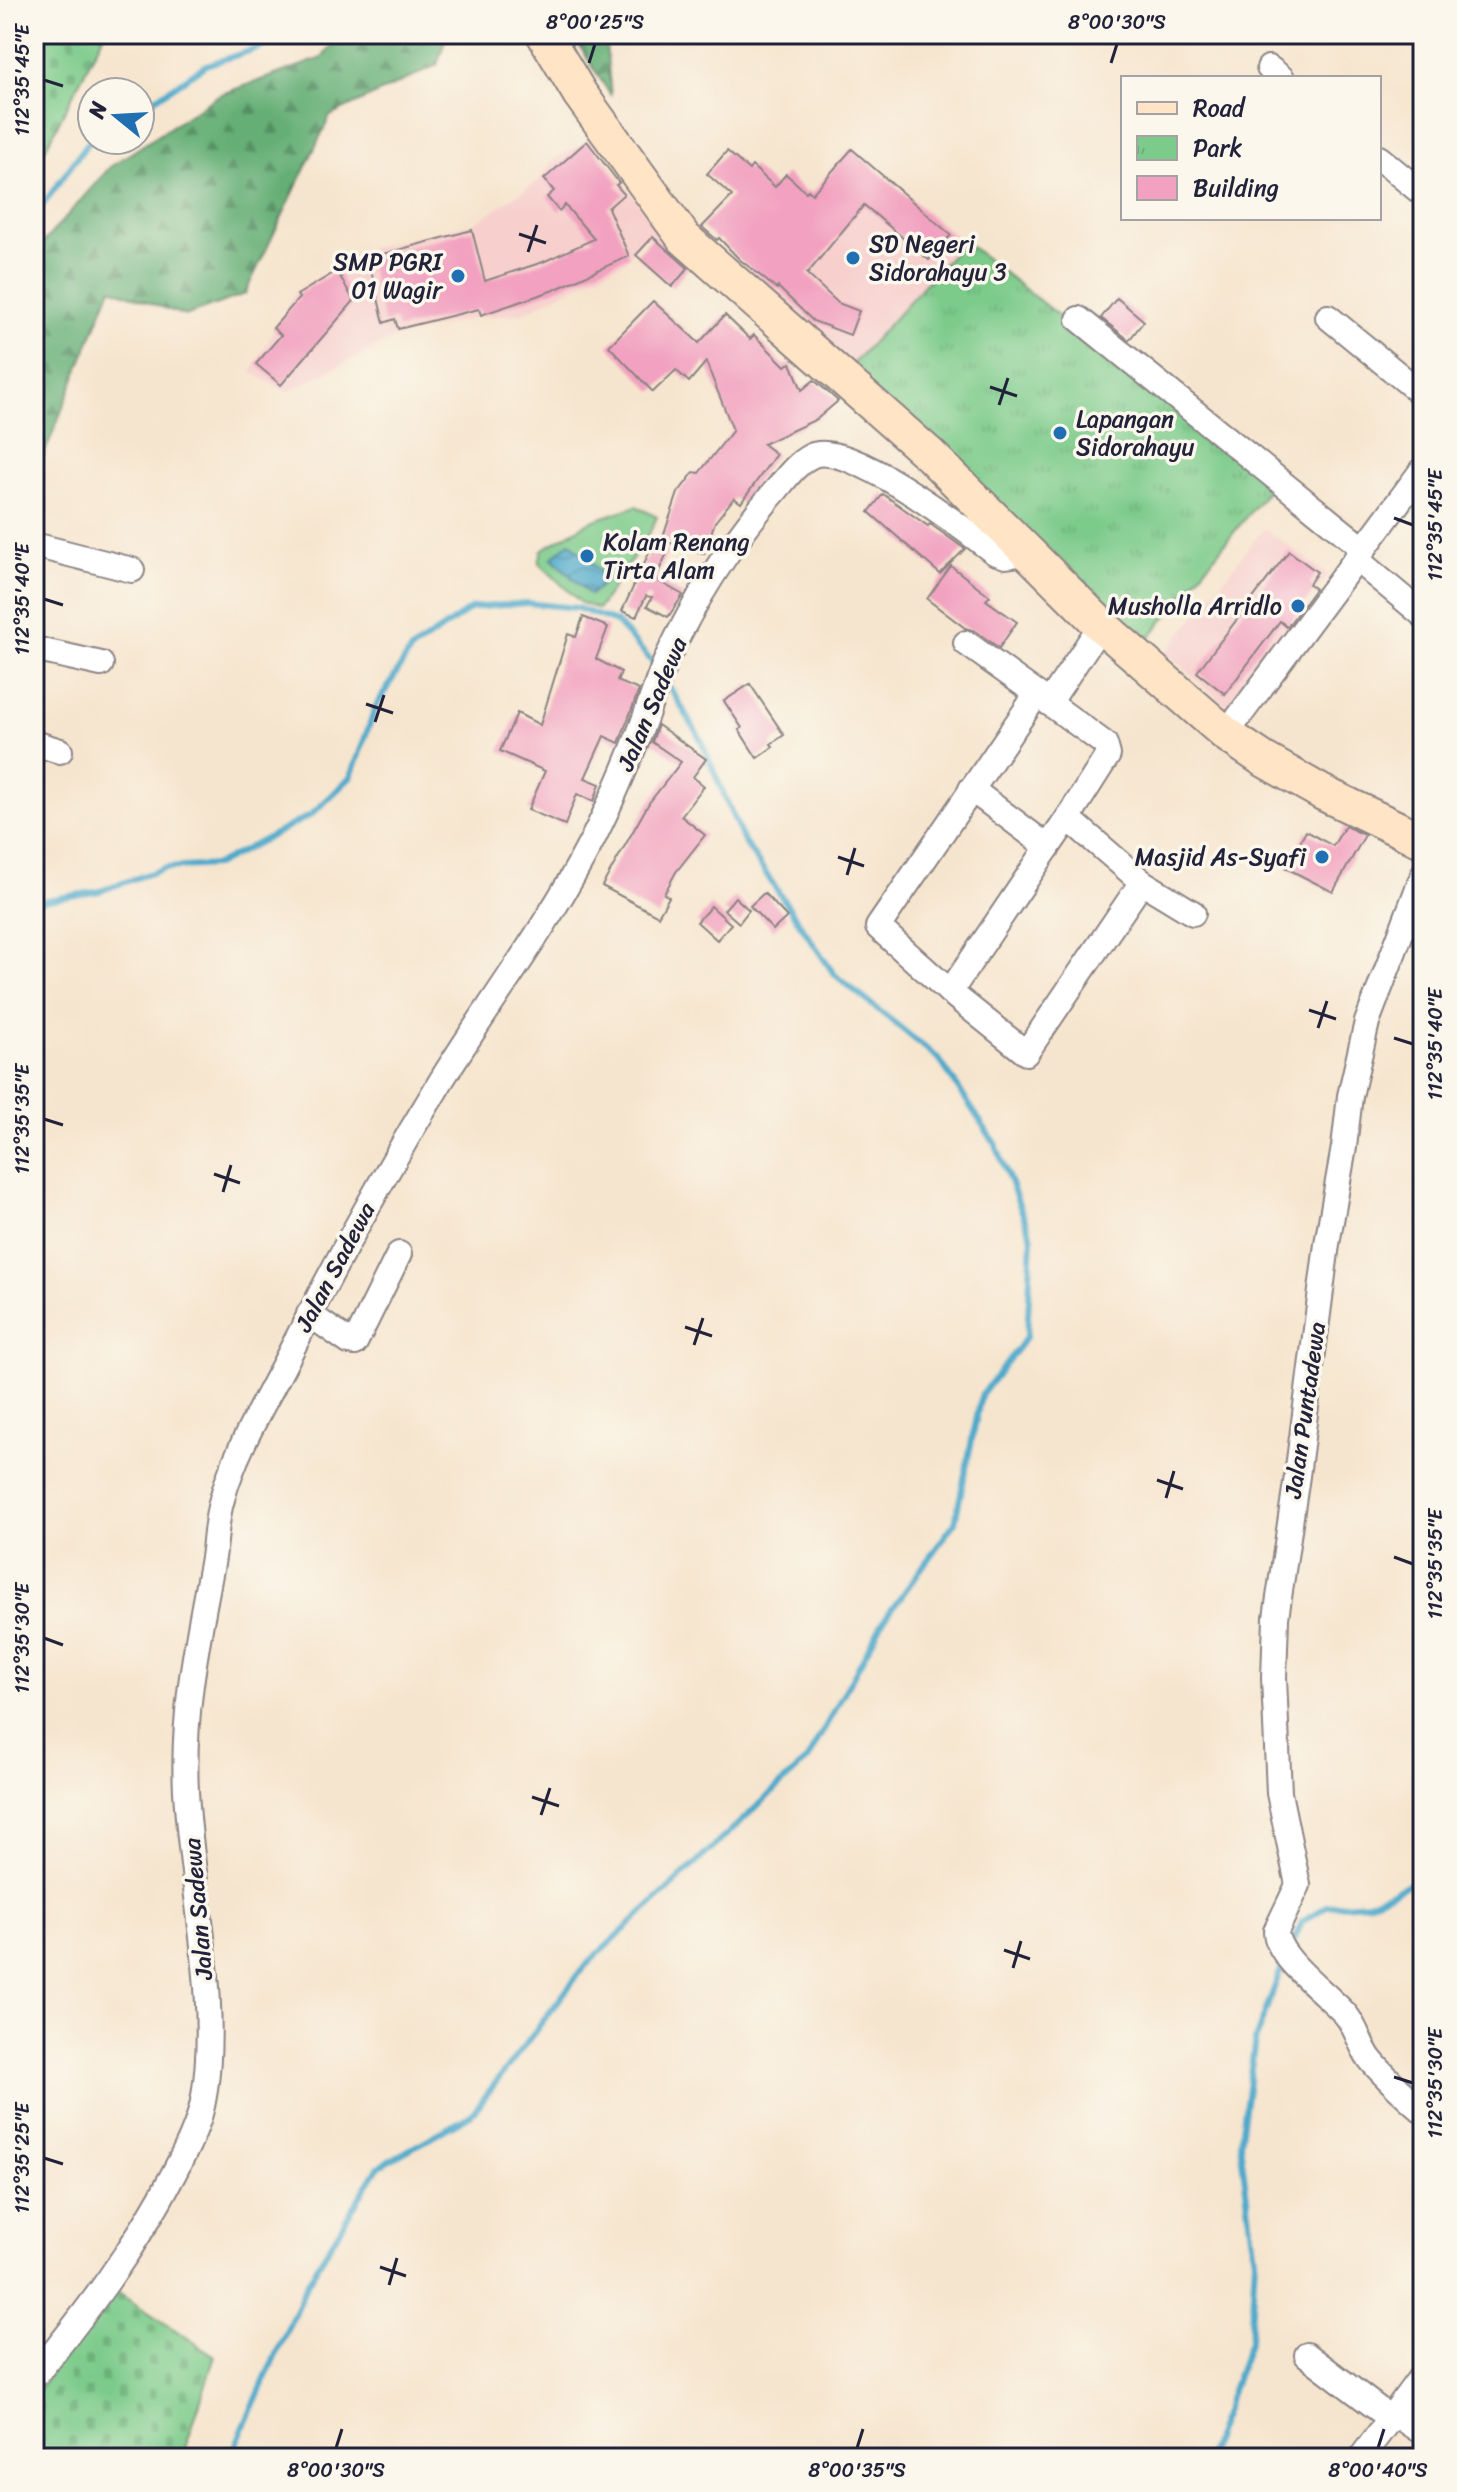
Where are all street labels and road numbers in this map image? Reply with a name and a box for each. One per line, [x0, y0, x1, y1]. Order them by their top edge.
street label: Jalan Sadewa [605, 630, 699, 779]
street label: Jalan Sadewa [283, 1194, 387, 1340]
street label: Jalan Puntadewa [1272, 1319, 1338, 1502]
street label: Jalan Sadewa [171, 1835, 225, 1983]

